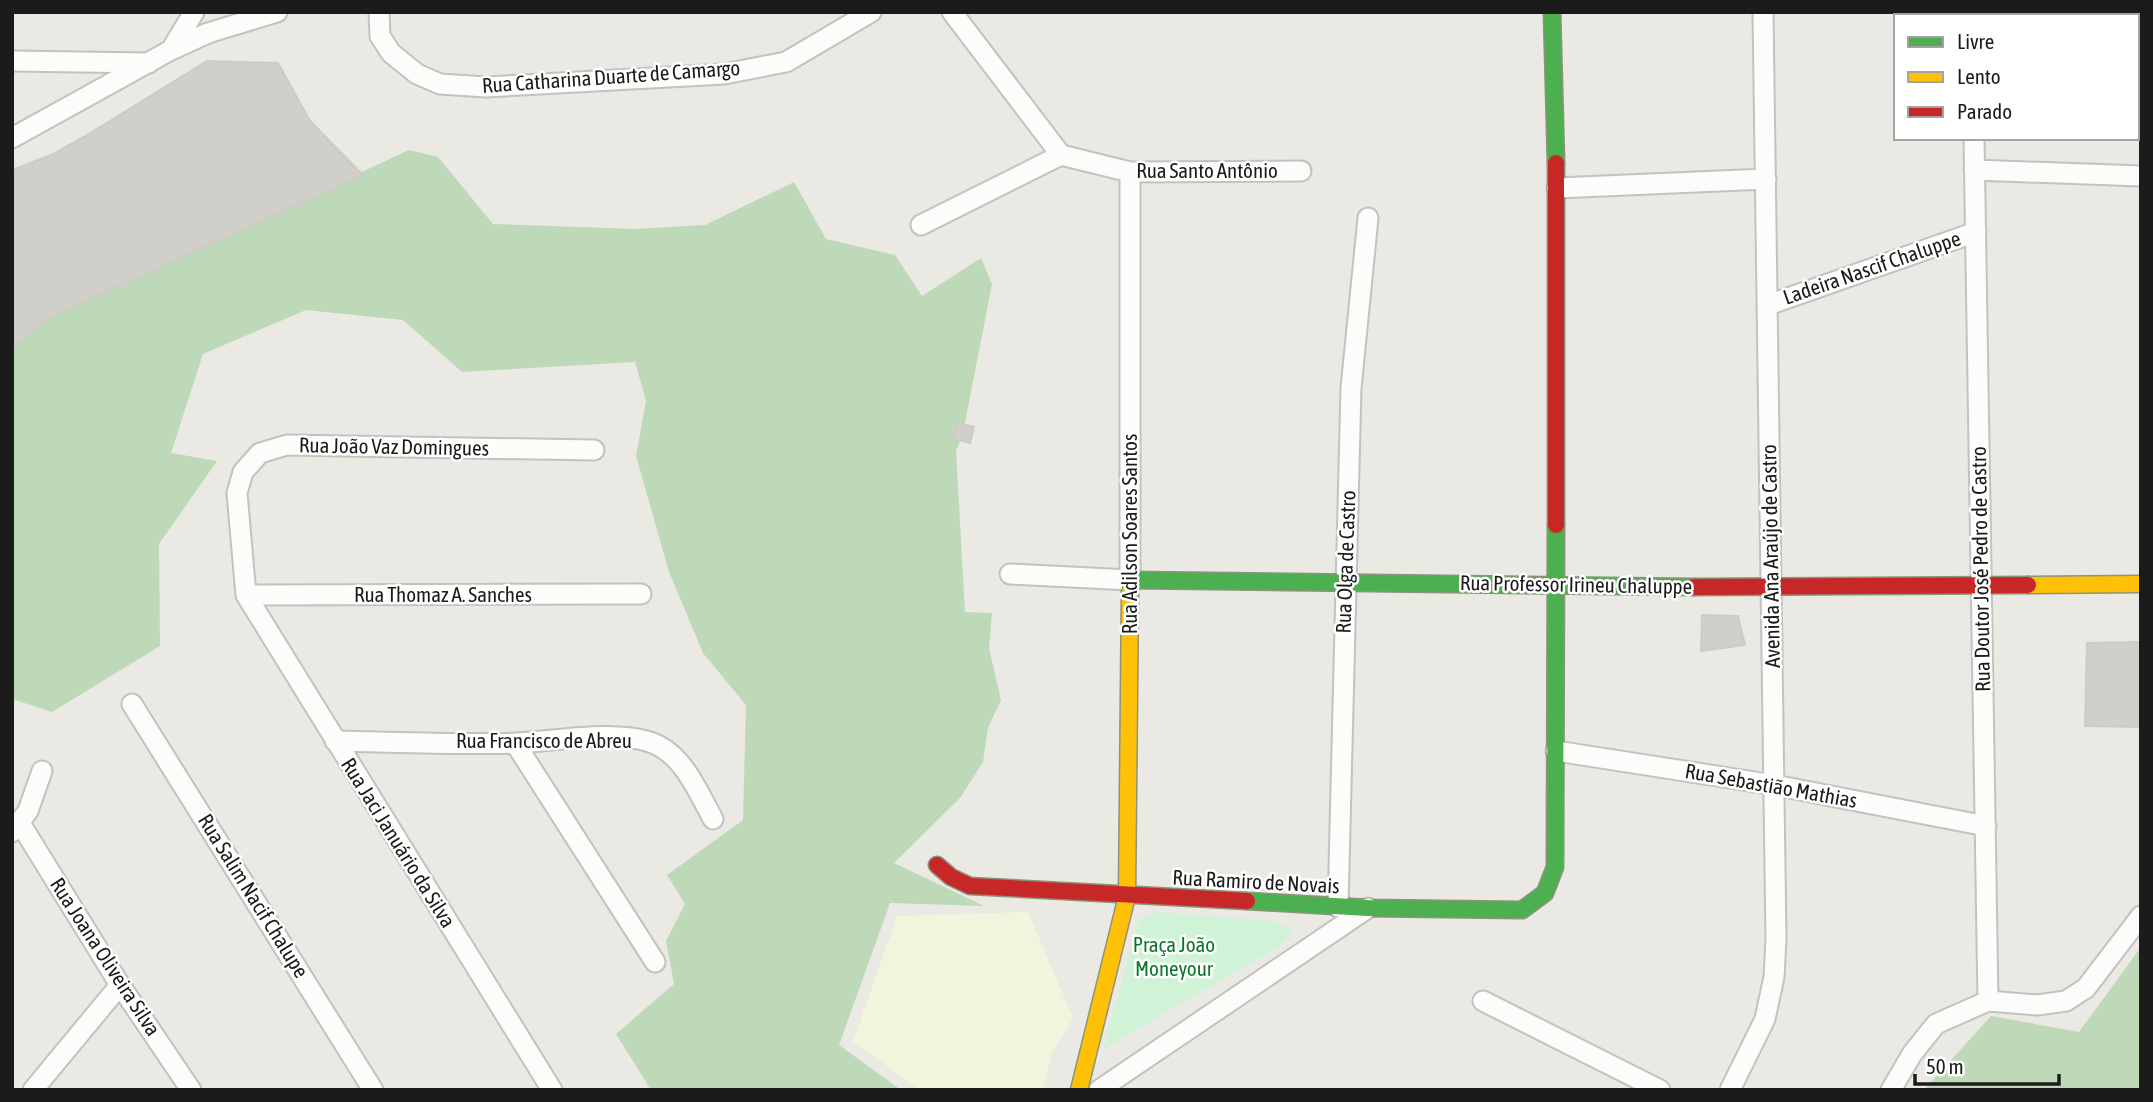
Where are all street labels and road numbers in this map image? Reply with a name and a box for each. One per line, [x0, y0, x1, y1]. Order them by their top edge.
street label: Rua Catharina Duarte de Camargo [481, 55, 741, 97]
street label: Rua Santo Antônio [1136, 158, 1278, 182]
street label: Ladeira Nascif Chaluppe [1780, 225, 1964, 309]
street label: Rua João Vaz Domingues [299, 432, 489, 460]
street label: Rua Adilson Soares Santos [1117, 434, 1141, 634]
street label: Avenida Ana Araújo de Castro [1756, 444, 1784, 668]
street label: Rua Doutor José Pedro de Castro [1966, 446, 1994, 692]
street label: Rua Olga de Castro [1331, 490, 1359, 634]
street label: Rua Professor Irineu Chaluppe [1460, 570, 1692, 598]
street label: Rua Thomaz A. Sanches [354, 582, 532, 606]
street label: Rua Francisco de Abreu [456, 728, 632, 752]
street label: Rua Jaci Januário da Silva [337, 753, 461, 932]
street label: Rua Sebastião Mathias [1683, 758, 1859, 812]
street label: Rua Salim Nacif Chalupe [194, 809, 314, 982]
street label: Rua Ramiro de Novais [1172, 865, 1340, 897]
street label: Rua Joana Oliveira Silva [46, 873, 166, 1040]

